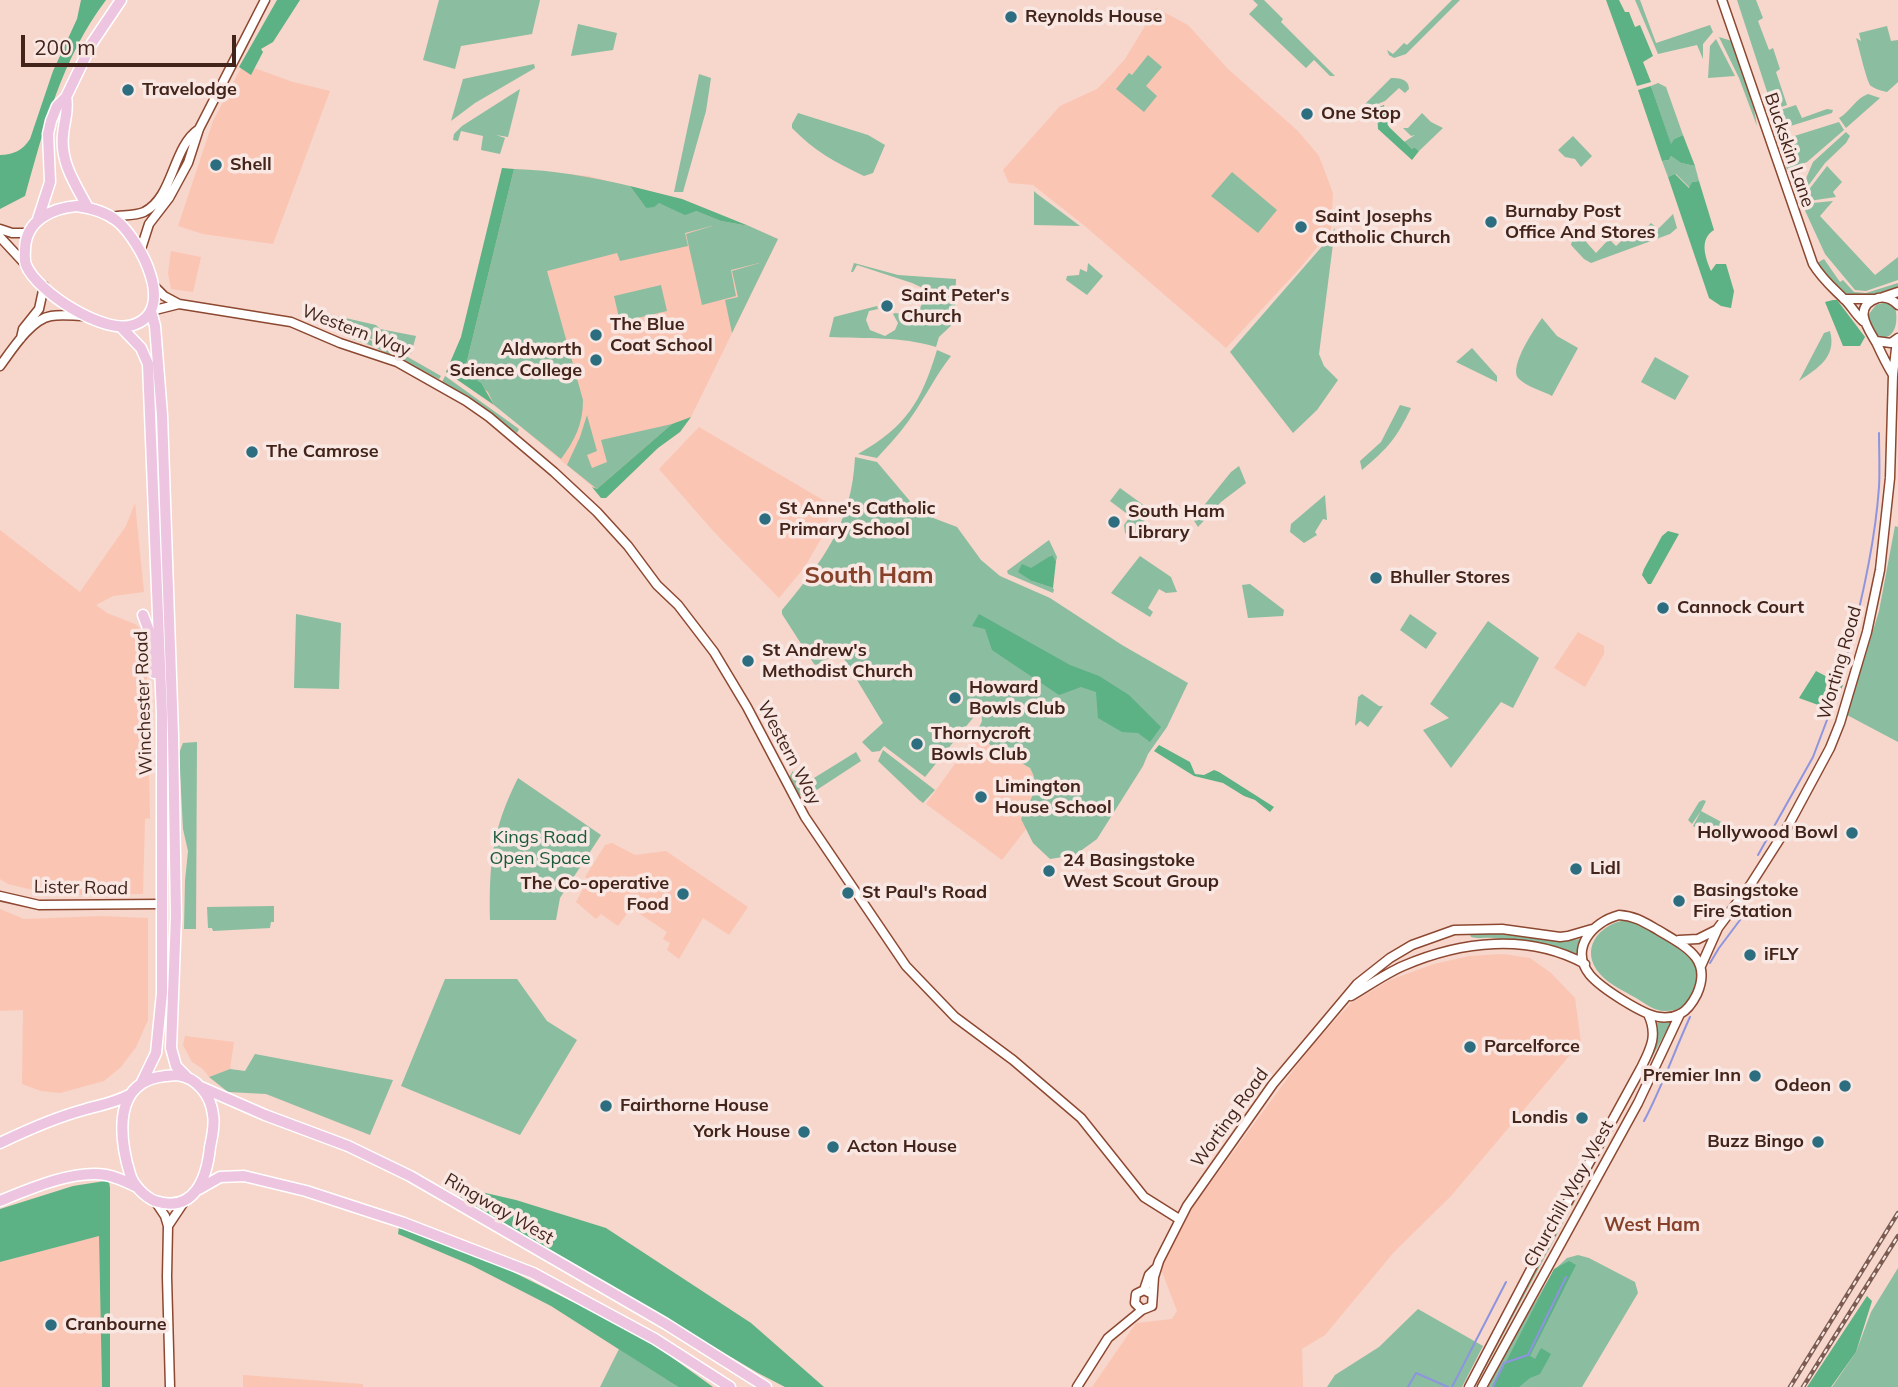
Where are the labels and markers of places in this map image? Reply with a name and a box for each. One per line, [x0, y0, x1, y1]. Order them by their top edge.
place label: Reynolds House [1025, 6, 1162, 28]
marker: Reynolds House [1003, 9, 1019, 25]
place label: Travelodge [142, 79, 237, 101]
marker: Travelodge [120, 82, 136, 98]
place label: One Stop [1321, 103, 1401, 125]
marker: One Stop [1299, 106, 1315, 122]
place label: Shell [230, 154, 272, 176]
marker: Shell [208, 157, 224, 173]
place label: Burnaby Post Office And Stores [1505, 201, 1656, 244]
place label: Saint Josephs Catholic Church [1315, 206, 1451, 248]
marker: Burnaby Post Office And Stores [1483, 214, 1499, 230]
marker: Saint Josephs Catholic Church [1293, 219, 1309, 235]
place label: Saint Peter's Church [901, 285, 1010, 328]
marker: Saint Peter's Church [879, 298, 895, 314]
place label: The Blue Coat School [610, 314, 713, 356]
marker: The Blue Coat School [588, 327, 604, 343]
place label: Aldworth Science College [450, 339, 582, 382]
marker: Aldworth Science College [588, 352, 604, 368]
place label: The Camrose [266, 441, 379, 463]
marker: The Camrose [244, 444, 260, 460]
place label: St Anne's Catholic Primary School [779, 498, 936, 540]
place label: South Ham Library [1128, 501, 1225, 544]
marker: St Anne's Catholic Primary School [757, 511, 773, 527]
marker: South Ham Library [1106, 514, 1122, 530]
place label: Bhuller Stores [1390, 567, 1510, 589]
marker: Bhuller Stores [1368, 570, 1384, 586]
place label: Cannock Court [1677, 597, 1804, 619]
marker: Cannock Court [1655, 600, 1671, 616]
place label: St Andrew's Methodist Church [762, 640, 913, 682]
marker: St Andrew's Methodist Church [740, 653, 756, 669]
place label: Howard Bowls Club [969, 677, 1065, 720]
marker: Howard Bowls Club [947, 690, 963, 706]
place label: Thornycroft Bowls Club [931, 723, 1031, 766]
marker: Thornycroft Bowls Club [909, 736, 925, 752]
place label: Limington House School [995, 776, 1112, 818]
marker: Limington House School [973, 789, 989, 805]
place label: Hollywood Bowl [1697, 822, 1838, 844]
marker: Hollywood Bowl [1844, 825, 1860, 841]
place label: 24 Basingstoke West Scout Group [1063, 850, 1219, 892]
place label: Lidl [1590, 858, 1621, 880]
marker: Lidl [1568, 861, 1584, 877]
marker: 24 Basingstoke West Scout Group [1041, 863, 1057, 879]
place label: The Co-operative Food [521, 873, 669, 916]
place label: Basingstoke Fire Station [1693, 880, 1798, 922]
place label: St Paul's Road [862, 882, 987, 904]
marker: St Paul's Road [840, 885, 856, 901]
marker: The Co-operative Food [675, 886, 691, 902]
marker: Basingstoke Fire Station [1671, 893, 1687, 909]
place label: iFLY [1764, 944, 1798, 966]
marker: iFLY [1742, 947, 1758, 963]
place label: Parcelforce [1484, 1036, 1580, 1058]
marker: Parcelforce [1462, 1039, 1478, 1055]
place label: Premier Inn [1643, 1065, 1741, 1087]
marker: Premier Inn [1747, 1068, 1763, 1084]
place label: Odeon [1774, 1075, 1831, 1097]
marker: Odeon [1837, 1078, 1853, 1094]
place label: Fairthorne House [620, 1095, 769, 1117]
marker: Fairthorne House [598, 1098, 614, 1114]
place label: Londis [1512, 1107, 1568, 1129]
marker: Londis [1574, 1110, 1590, 1126]
place label: York House [693, 1121, 790, 1143]
marker: York House [796, 1124, 812, 1140]
place label: Buzz Bingo [1707, 1131, 1804, 1153]
marker: Buzz Bingo [1810, 1134, 1826, 1150]
place label: Acton House [847, 1136, 957, 1158]
marker: Acton House [825, 1139, 841, 1155]
place label: Cranbourne [65, 1314, 167, 1336]
marker: Cranbourne [43, 1317, 59, 1333]

